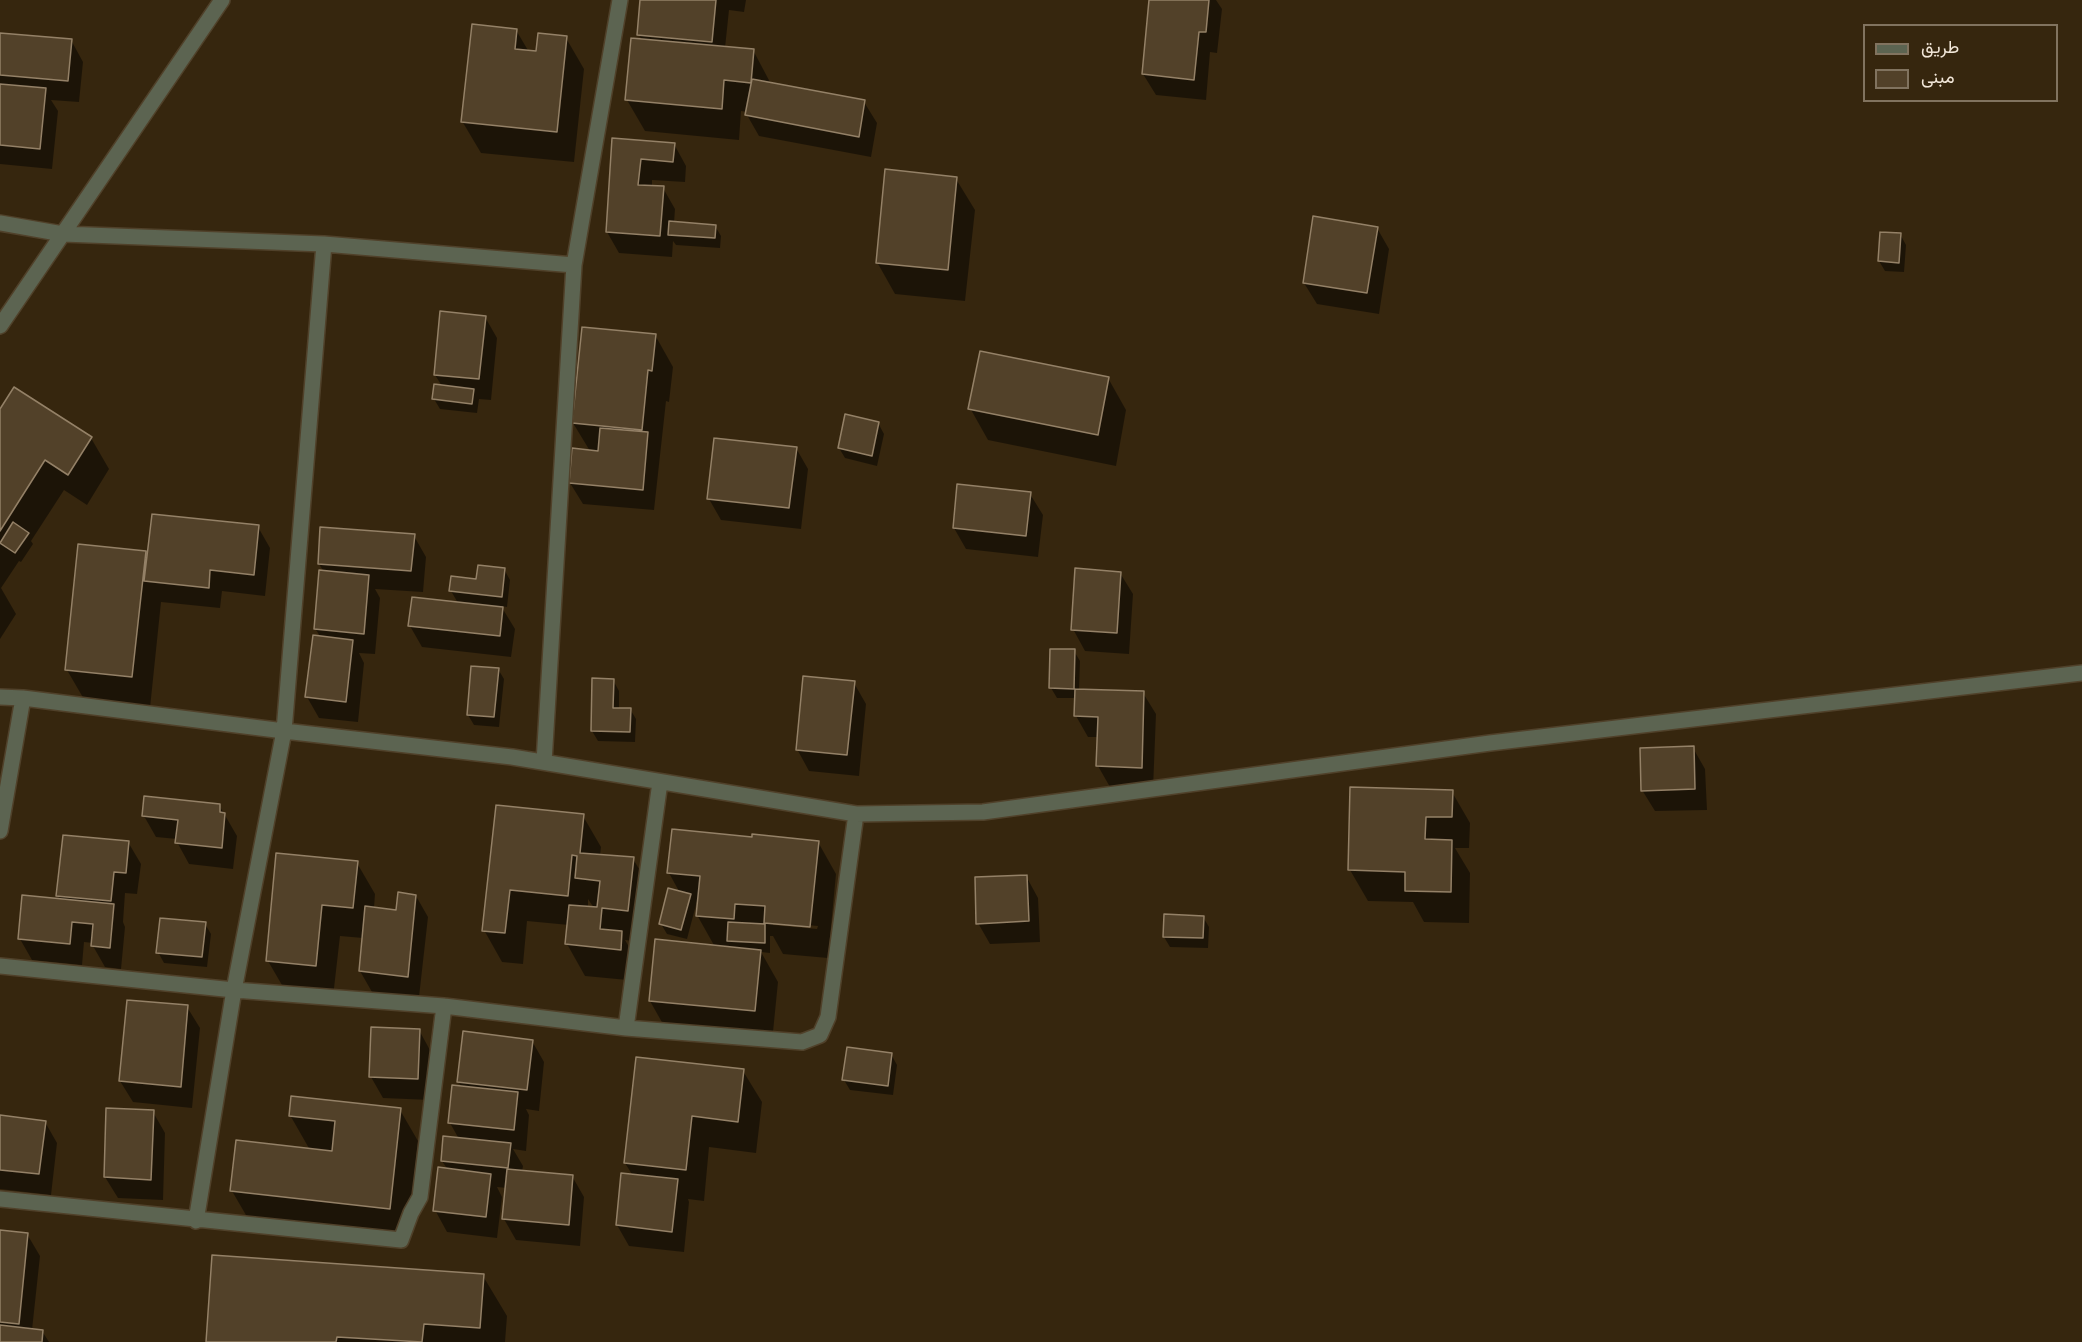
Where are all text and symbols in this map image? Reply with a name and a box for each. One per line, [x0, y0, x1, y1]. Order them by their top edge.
legend [1863, 24, 2058, 102]
text: طريق [1921, 35, 1959, 63]
text: مبنى [1921, 65, 1955, 93]

